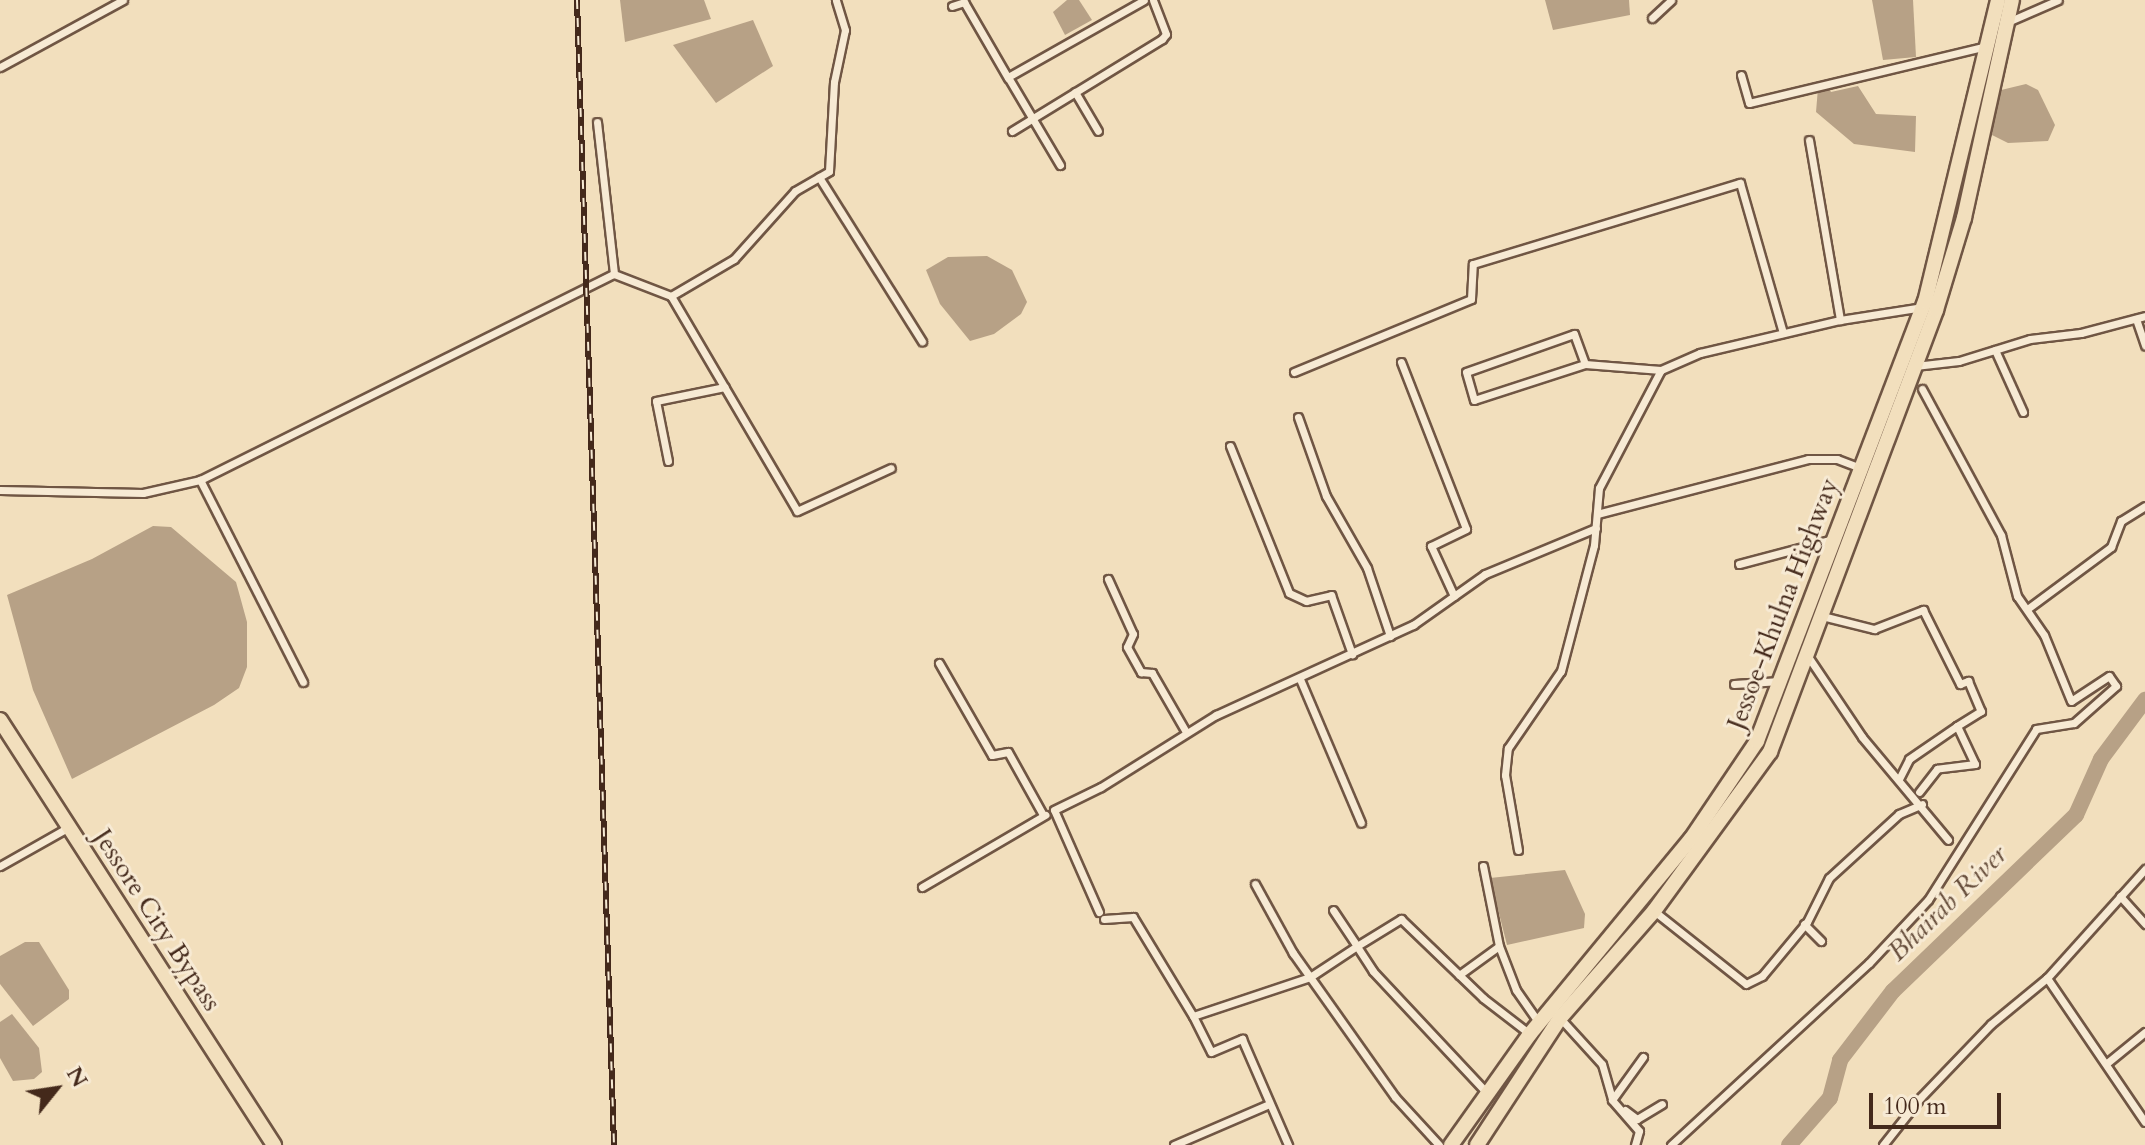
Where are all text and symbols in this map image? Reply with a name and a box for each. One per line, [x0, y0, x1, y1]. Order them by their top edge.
street label: Jessoe-Khulna Highway [1721, 474, 1845, 734]
street label: Jessore City Bypass [87, 823, 227, 1017]
water label: Bhairab River [1880, 838, 2014, 968]
north arrow [16, 1049, 96, 1129]
text: N [59, 1061, 95, 1093]
scale bar [1873, 1077, 2005, 1127]
text: 100 m [1883, 1090, 1947, 1123]

